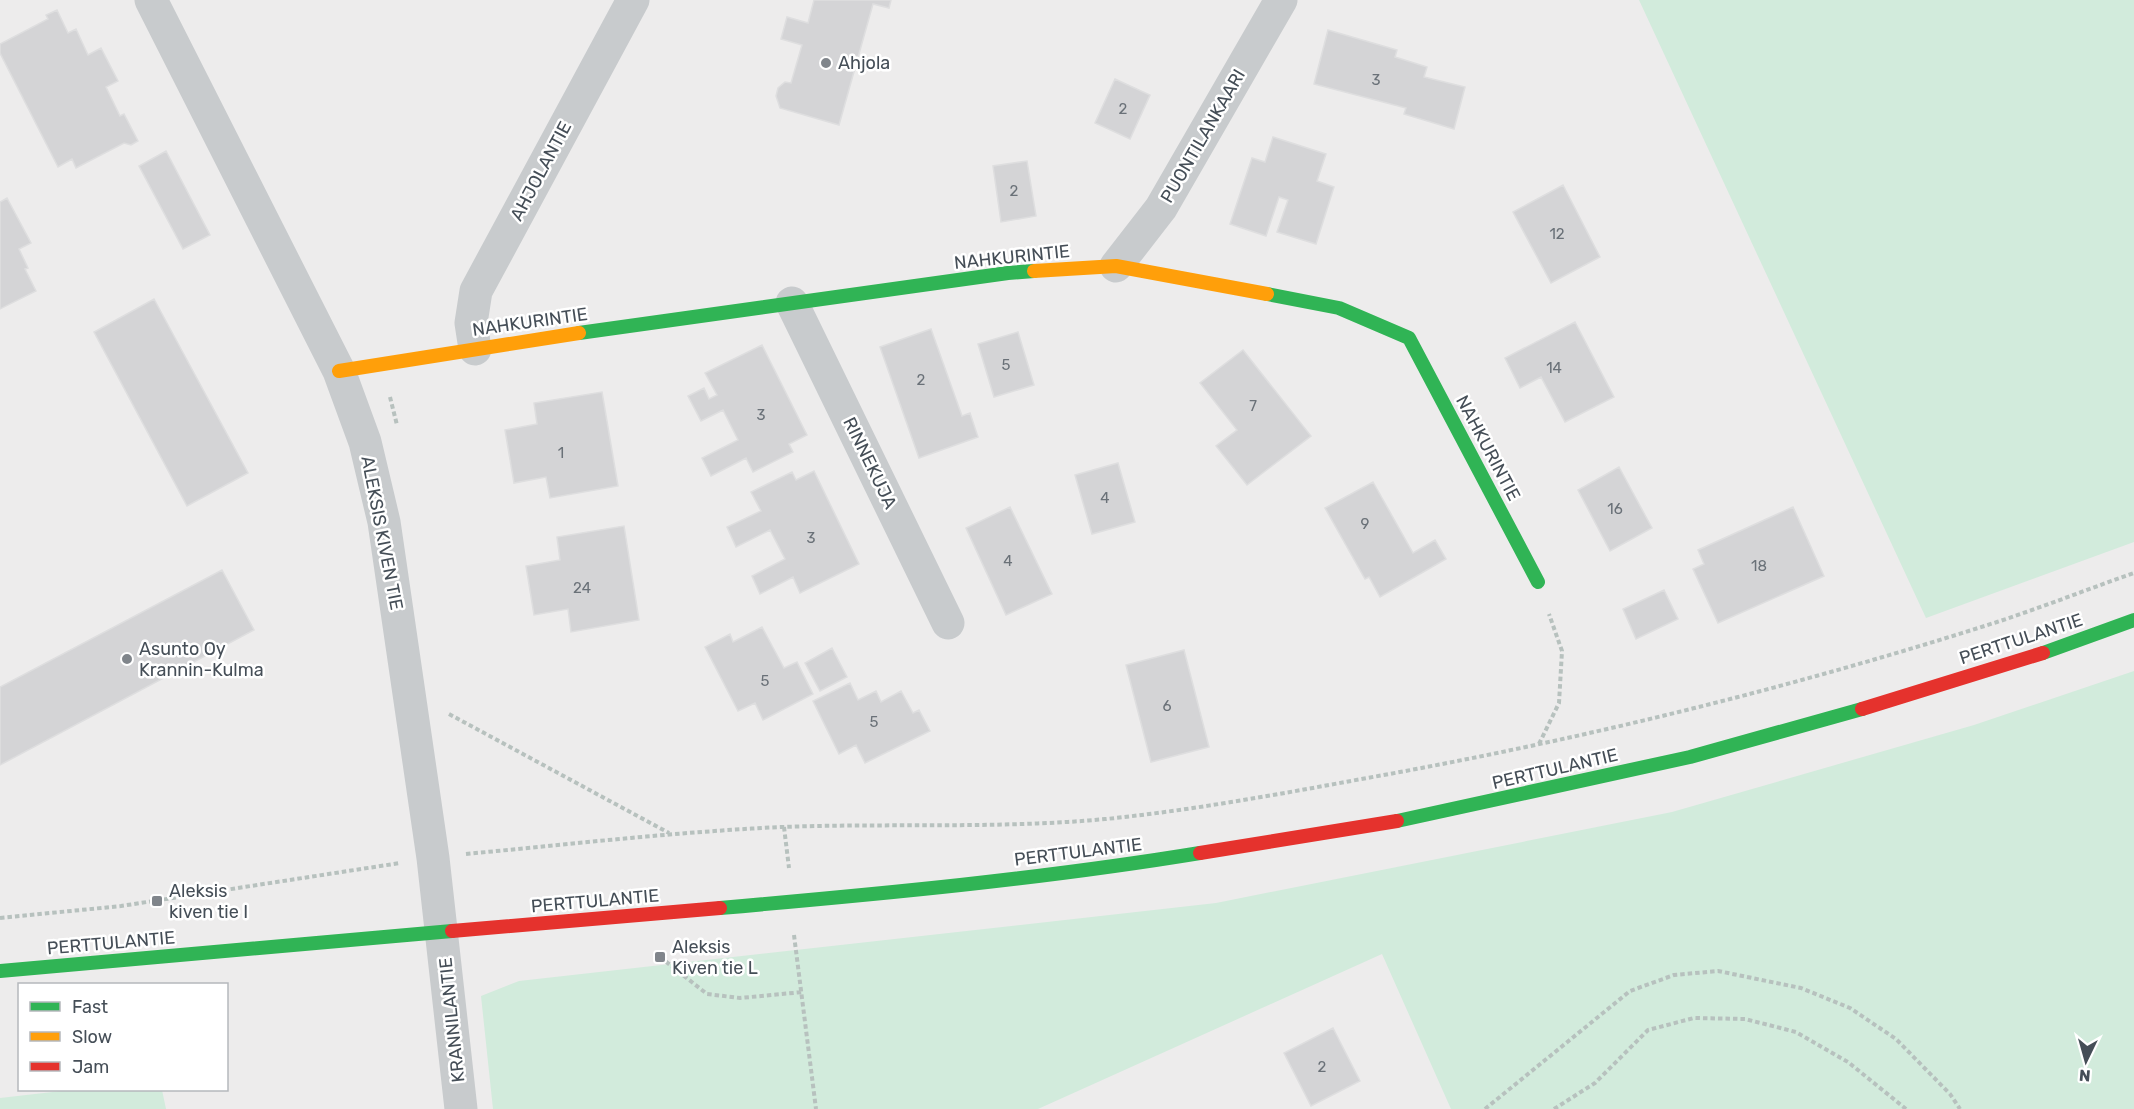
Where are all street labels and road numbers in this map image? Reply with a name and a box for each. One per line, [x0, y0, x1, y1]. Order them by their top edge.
street label: PUONTILANKAARI [1156, 65, 1250, 207]
street label: AHJOLANTIE [506, 118, 576, 224]
street label: NAHKURINTIE [953, 240, 1071, 274]
street label: NAHKURINTIE [471, 303, 589, 341]
street label: NAHKURINTIE [1451, 391, 1525, 505]
street label: RINNEKUJA [838, 414, 902, 512]
street label: ALEKSIS KIVEN TIE [356, 454, 408, 612]
street label: PERTTULANTIE [1956, 609, 2086, 669]
street label: PERTTULANTIE [1490, 744, 1620, 794]
street label: PERTTULANTIE [1013, 833, 1143, 871]
street label: PERTTULANTIE [530, 884, 660, 918]
street label: PERTTULANTIE [46, 926, 176, 960]
street label: KRANNILANTIE [434, 956, 470, 1084]

